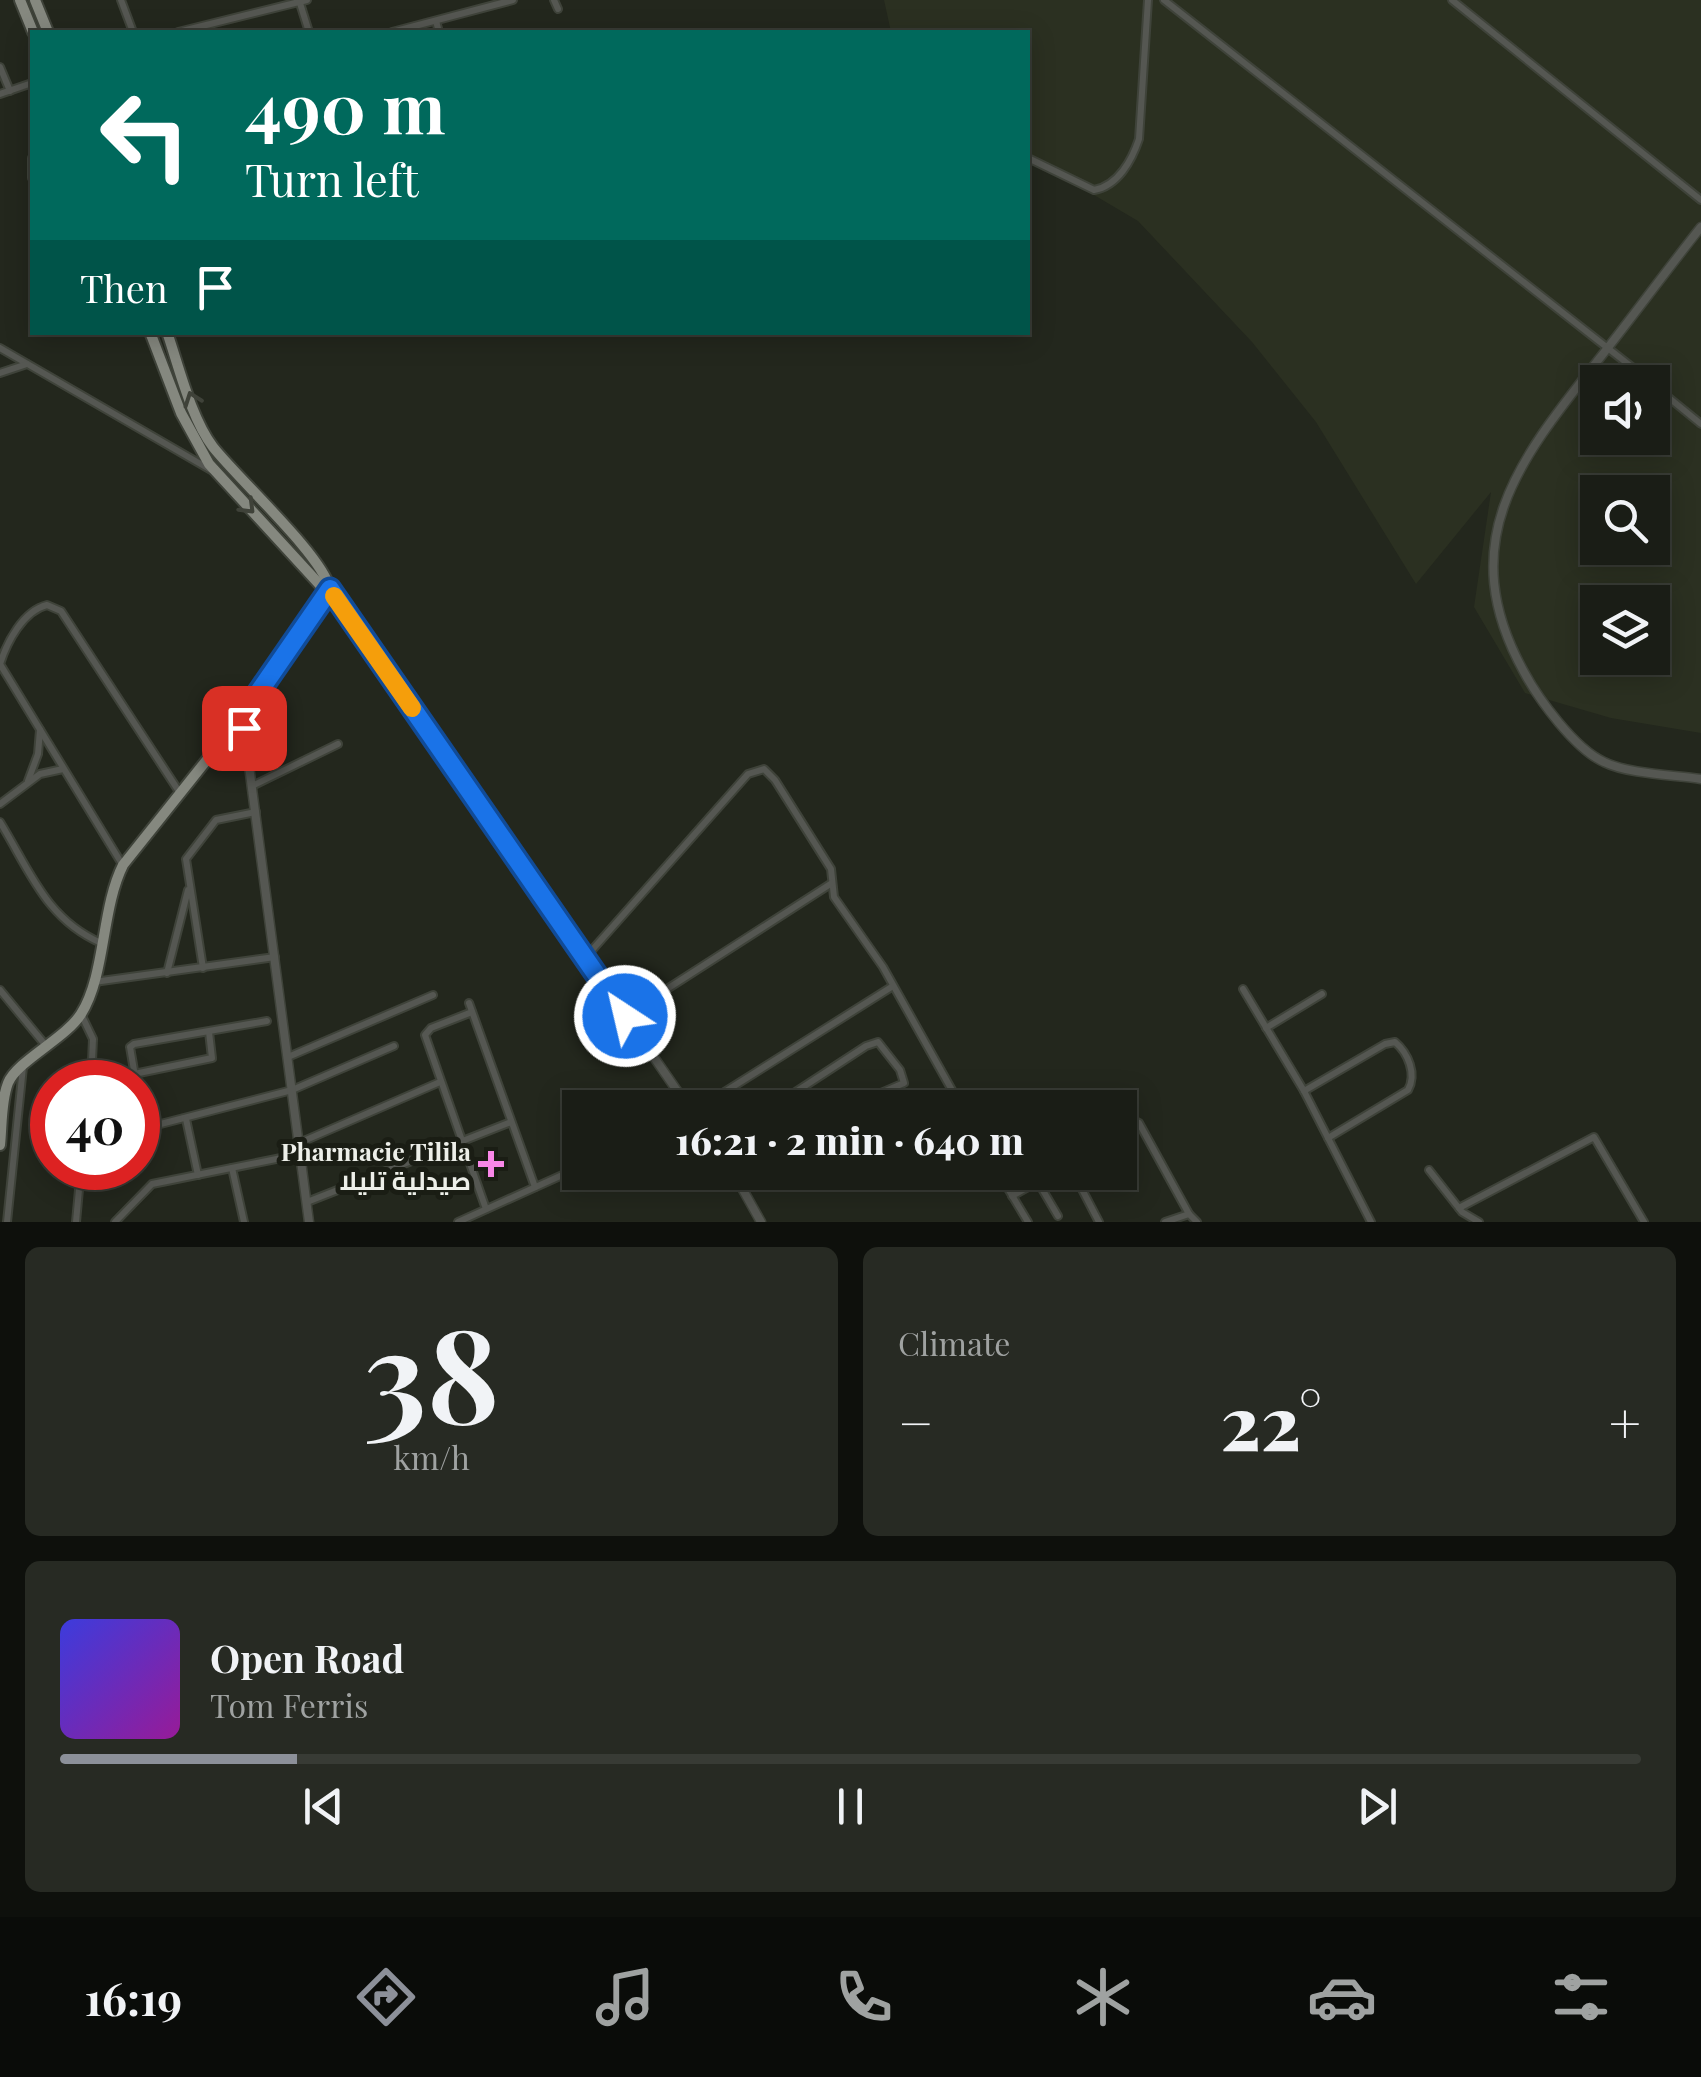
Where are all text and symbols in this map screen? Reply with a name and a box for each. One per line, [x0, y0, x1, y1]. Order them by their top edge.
text: 490 m [245, 58, 445, 152]
icon: left [80, 70, 210, 200]
text: Turn left [245, 148, 419, 208]
icon: arrive [188, 260, 243, 315]
text: Then [80, 262, 168, 313]
map controls [1580, 365, 1670, 675]
button: sound [1580, 365, 1670, 455]
one-way arrow [183, 392, 203, 409]
button: search [1580, 475, 1670, 565]
one-way arrow [236, 496, 254, 514]
button: layers [1580, 585, 1670, 675]
pin [202, 686, 287, 771]
icon: arrive [217, 701, 272, 756]
position arrow [573, 964, 677, 1068]
speed limit sign: 40 [30, 1060, 160, 1190]
text: 16:21 · 2 min · 640 m [675, 1114, 1024, 1165]
place label: Pharmacie Tilila صيدلية تليلا [281, 1134, 471, 1196]
marker: Pharmacie Tilila صيدلية تليلا [480, 1153, 502, 1175]
text: 38 [363, 1283, 500, 1457]
text: Climate [898, 1321, 1010, 1364]
text: 22° [1220, 1370, 1322, 1470]
text: − [898, 1384, 934, 1458]
text: + [1609, 1384, 1641, 1458]
text: km/h [393, 1435, 470, 1478]
text: Open Road [210, 1632, 404, 1683]
text: Tom Ferris [210, 1683, 368, 1726]
icon: previous [296, 1779, 351, 1834]
icon: pause [823, 1779, 878, 1834]
icon: next [1350, 1779, 1405, 1834]
icon: directions [351, 1962, 421, 2032]
icon: music [590, 1962, 660, 2032]
icon: phone [829, 1962, 899, 2032]
icon: climate [1068, 1962, 1138, 2032]
icon: car [1307, 1962, 1377, 2032]
icon: filters [1546, 1962, 1616, 2032]
text: 16:19 [85, 1967, 182, 2027]

